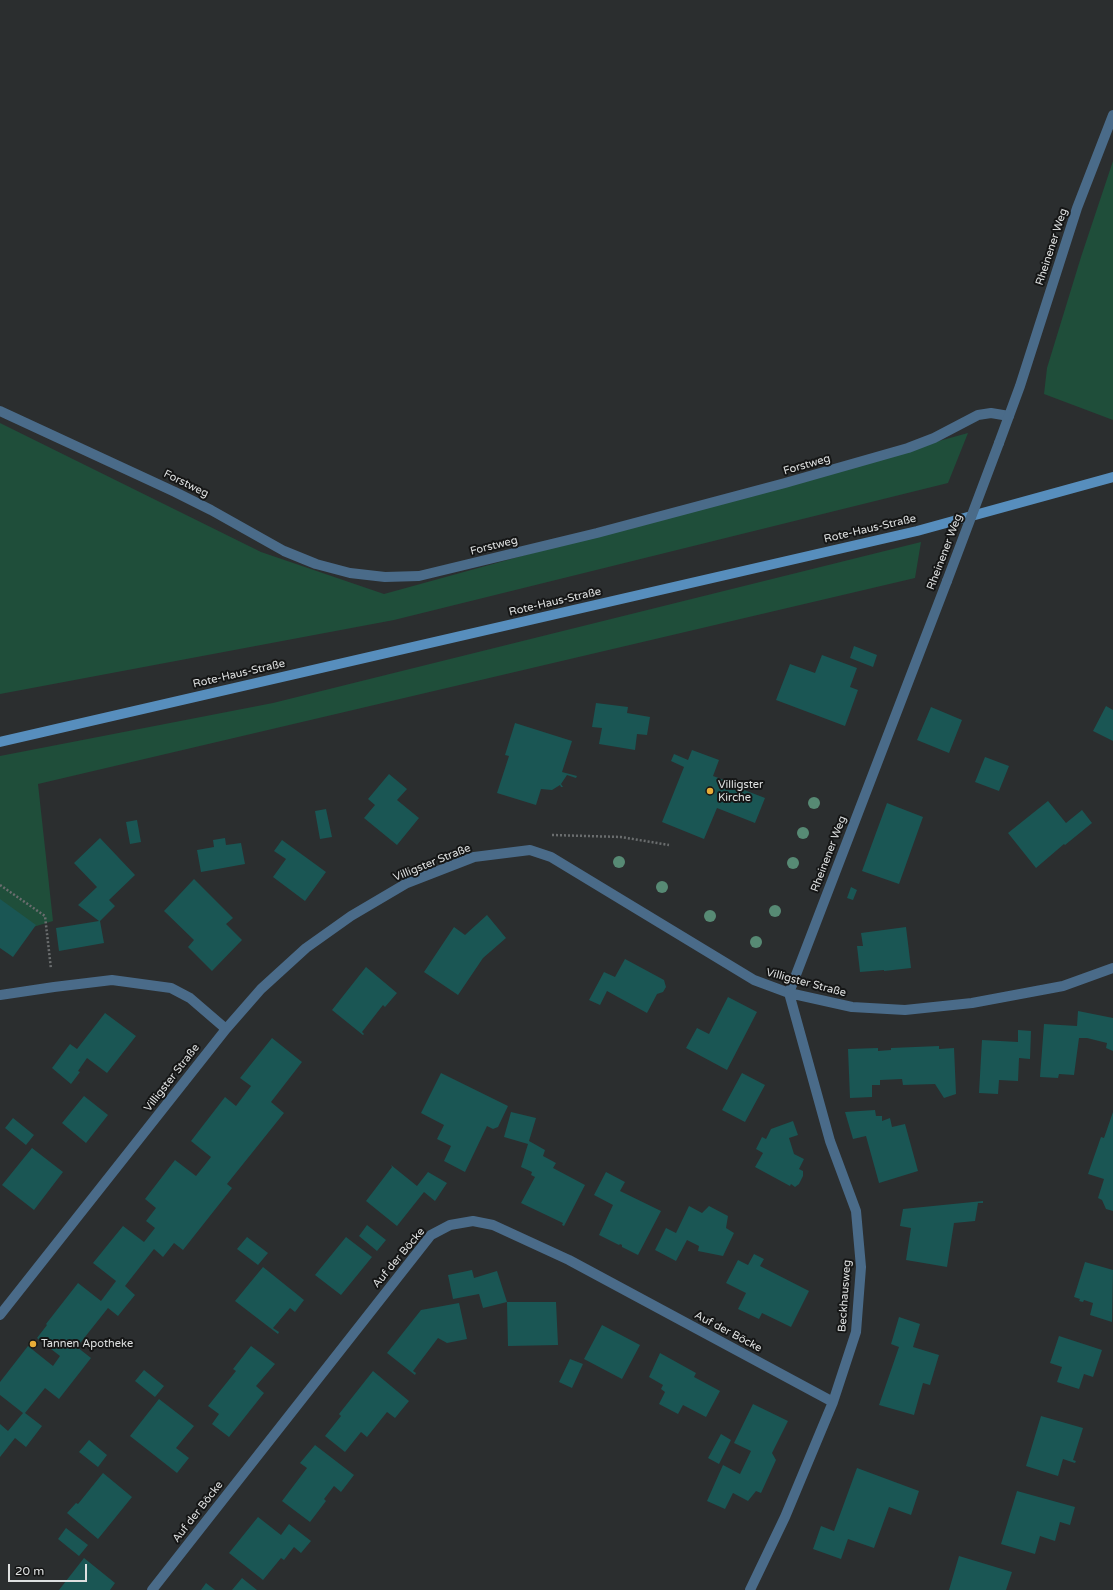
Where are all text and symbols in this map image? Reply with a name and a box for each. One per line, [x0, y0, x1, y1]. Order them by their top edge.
street label: Rheinener Weg [1033, 207, 1071, 287]
street label: Forstweg [782, 452, 832, 478]
street label: Forstweg [161, 467, 211, 501]
street label: Rote-Haus-Straße [823, 512, 917, 546]
street label: Rheinener Weg [924, 512, 966, 592]
street label: Forstweg [469, 534, 519, 558]
street label: Rote-Haus-Straße [508, 585, 602, 619]
street label: Rote-Haus-Straße [192, 657, 286, 691]
place label: Villigster Kirche [718, 778, 763, 804]
marker: Villigster Kirche [705, 786, 715, 796]
street label: Rheinener Weg [808, 814, 850, 894]
street label: Villigster Straße [391, 841, 473, 885]
street label: Villigster Straße [765, 966, 847, 1000]
street label: Villigster Straße [142, 1042, 202, 1114]
street label: Auf der Böcke [370, 1225, 428, 1291]
street label: Beckhausweg [836, 1260, 854, 1332]
street label: Auf der Böcke [692, 1309, 764, 1355]
place label: Tannen Apotheke [41, 1337, 133, 1351]
marker: Tannen Apotheke [28, 1339, 38, 1349]
street label: Auf der Böcke [170, 1479, 226, 1545]
scale bar [10, 1556, 89, 1582]
text: 20 m [15, 1564, 44, 1578]

